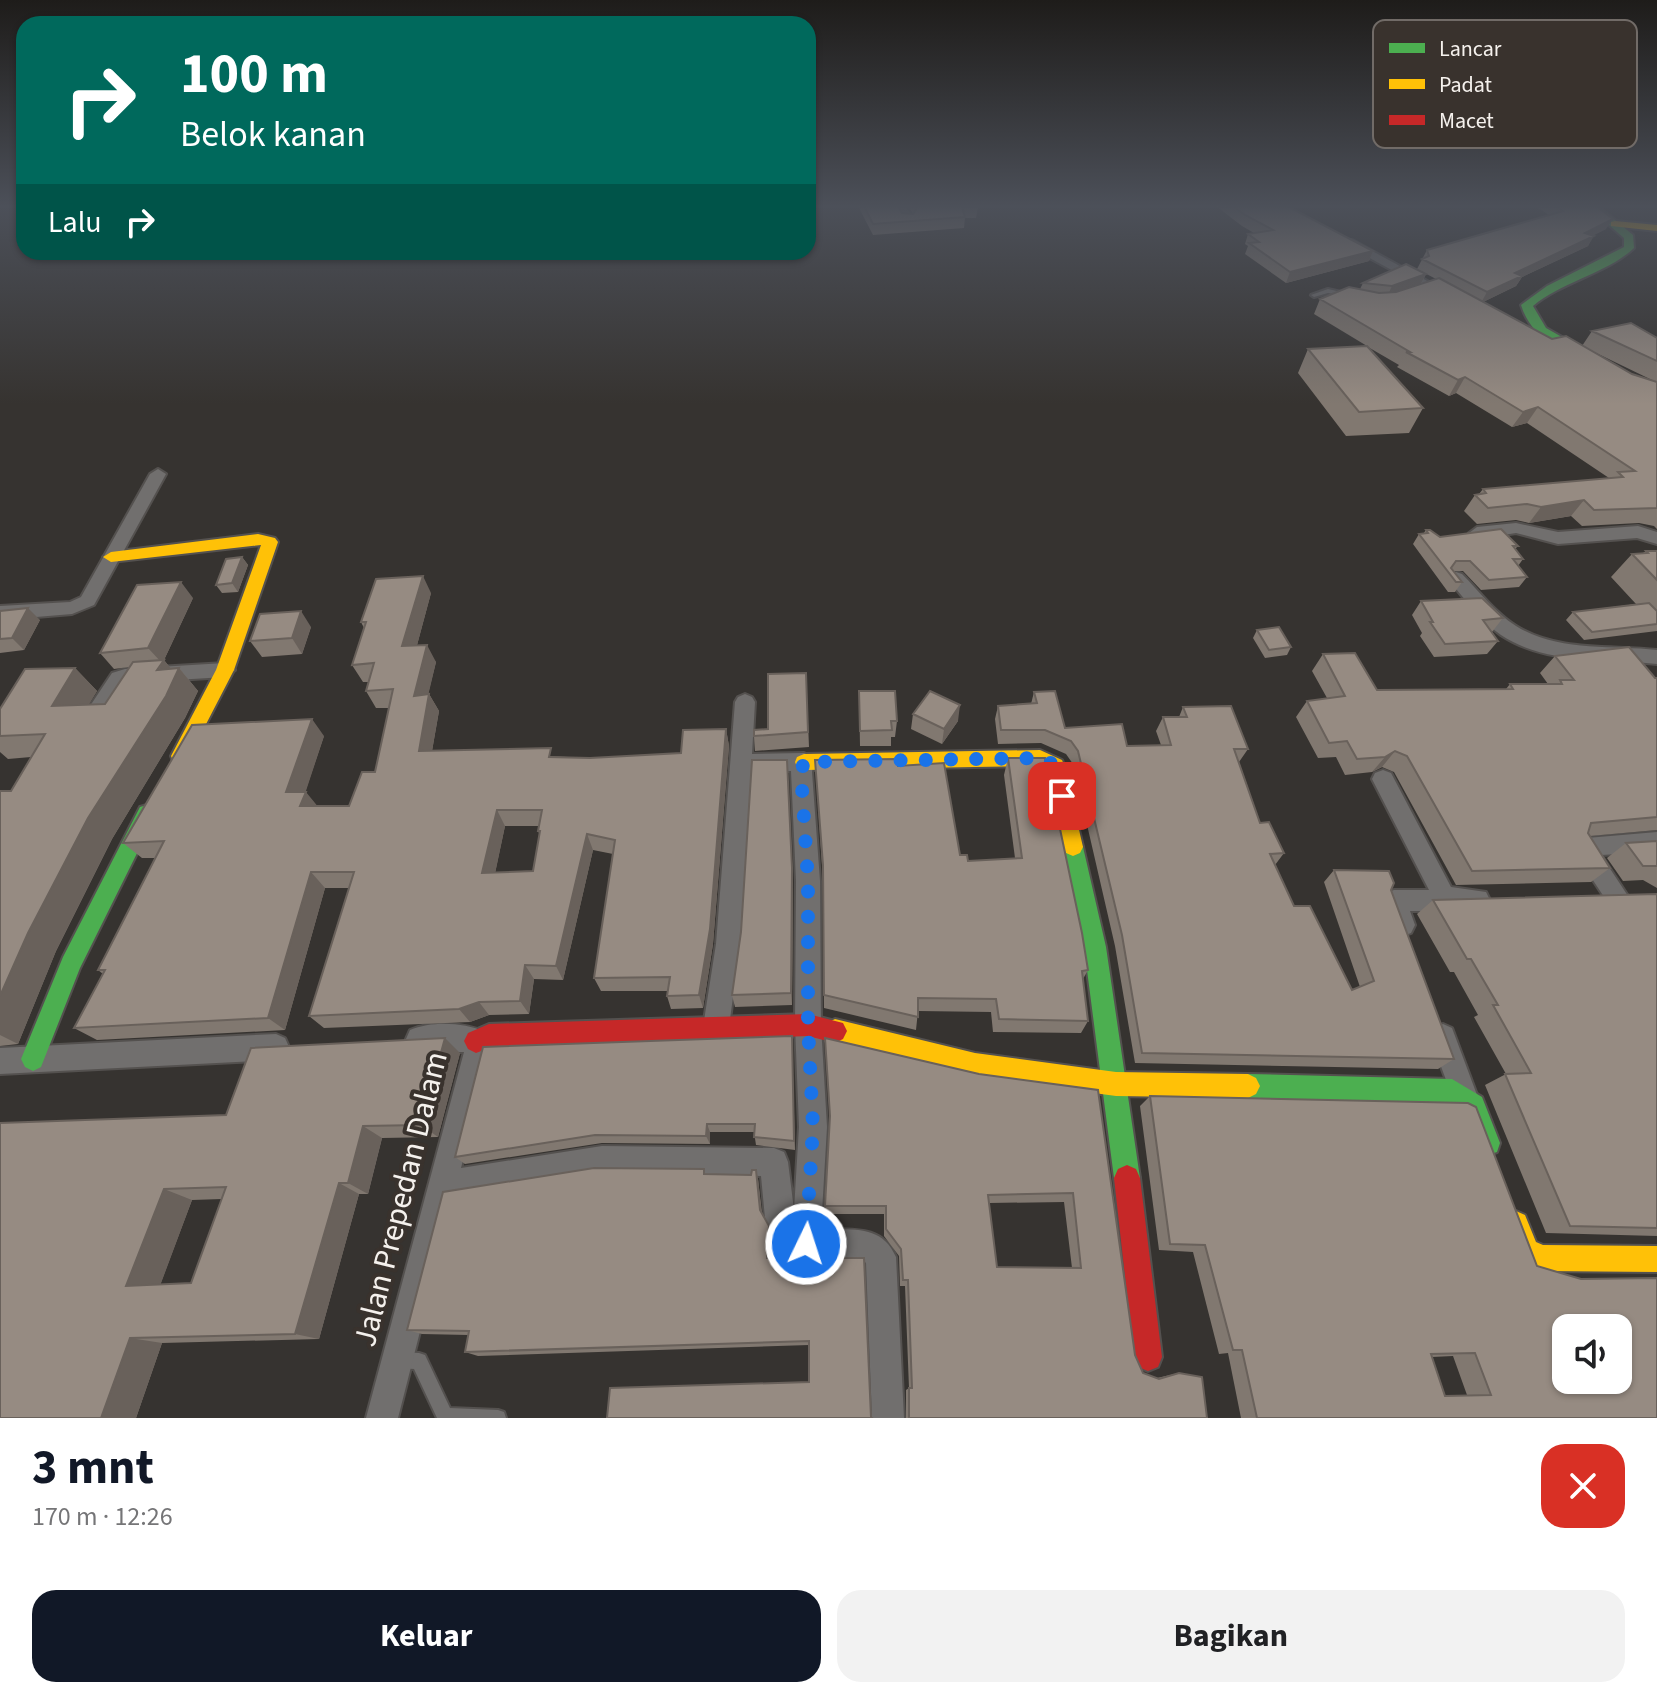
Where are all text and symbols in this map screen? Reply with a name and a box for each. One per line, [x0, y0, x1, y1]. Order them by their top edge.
legend [1373, 20, 1637, 148]
text: Lancar [1439, 33, 1502, 65]
text: 100 m [180, 35, 328, 114]
icon: right [48, 48, 152, 152]
text: Padat [1439, 69, 1493, 101]
text: Macet [1439, 105, 1494, 137]
text: Belok kanan [180, 109, 366, 160]
icon: right [118, 200, 162, 244]
text: Lalu [48, 201, 102, 244]
pin [1028, 762, 1096, 830]
icon: arrive [1040, 774, 1084, 818]
street label: Jalan Prepedan Dalam [342, 1047, 460, 1351]
position arrow [764, 1202, 848, 1286]
map controls [1552, 1314, 1632, 1394]
button: sound [1552, 1314, 1632, 1394]
text: 3 mnt [32, 1434, 154, 1502]
button: close [1541, 1444, 1625, 1528]
text: 170 m · 12:26 [32, 1498, 173, 1535]
button: Keluar [32, 1590, 821, 1682]
button: Bagikan [837, 1590, 1625, 1682]

